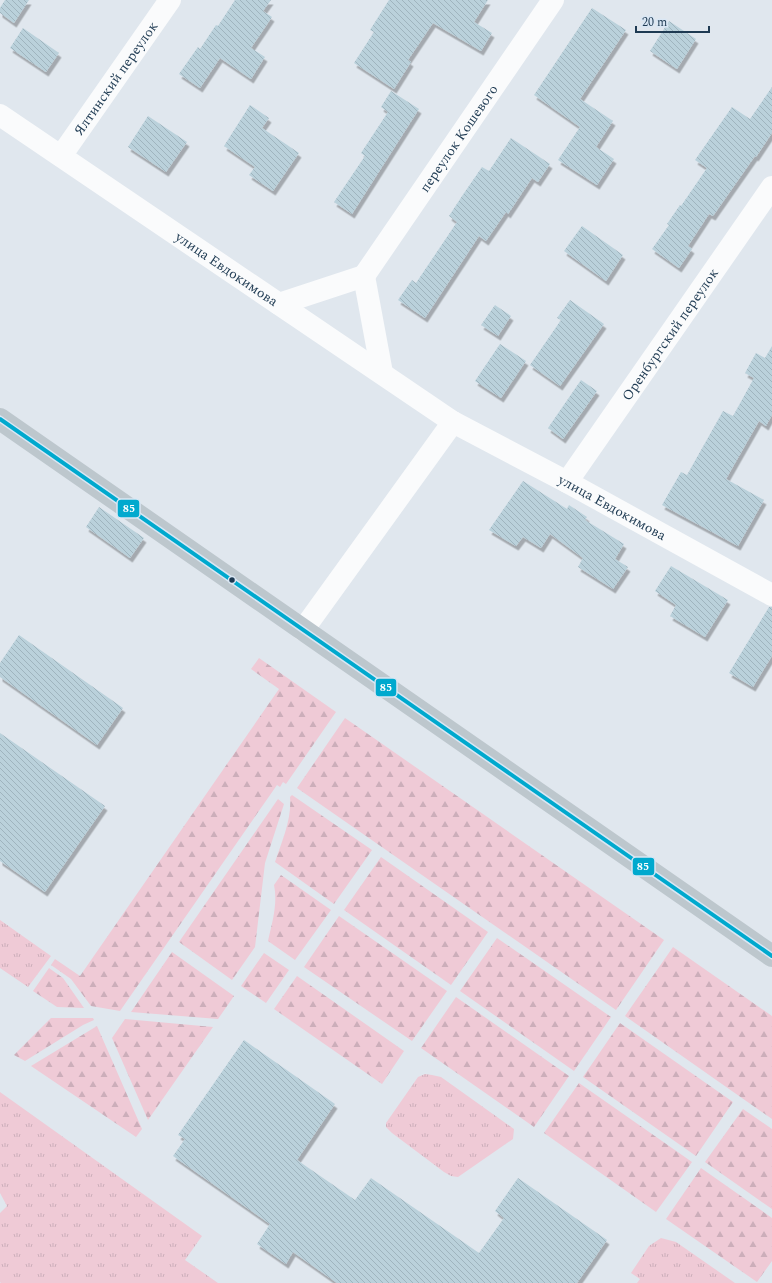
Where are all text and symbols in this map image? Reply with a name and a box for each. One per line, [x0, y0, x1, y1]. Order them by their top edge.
scale bar [636, 8, 709, 34]
text: 20 m [642, 13, 667, 32]
street label: Ялтинский переулок [69, 17, 163, 140]
street label: переулок Кошевого [414, 80, 503, 197]
street label: улица Евдокимова [170, 226, 282, 312]
street label: Оренбургский переулок [617, 264, 724, 405]
street label: улица Евдокимова [554, 469, 670, 546]
line badge: 85 [117, 499, 140, 518]
text: 85 [123, 500, 135, 517]
unlabelled marker [227, 575, 237, 585]
line badge: 85 [375, 678, 397, 697]
text: 85 [380, 679, 392, 696]
line badge: 85 [632, 857, 655, 876]
text: 85 [637, 858, 649, 875]

